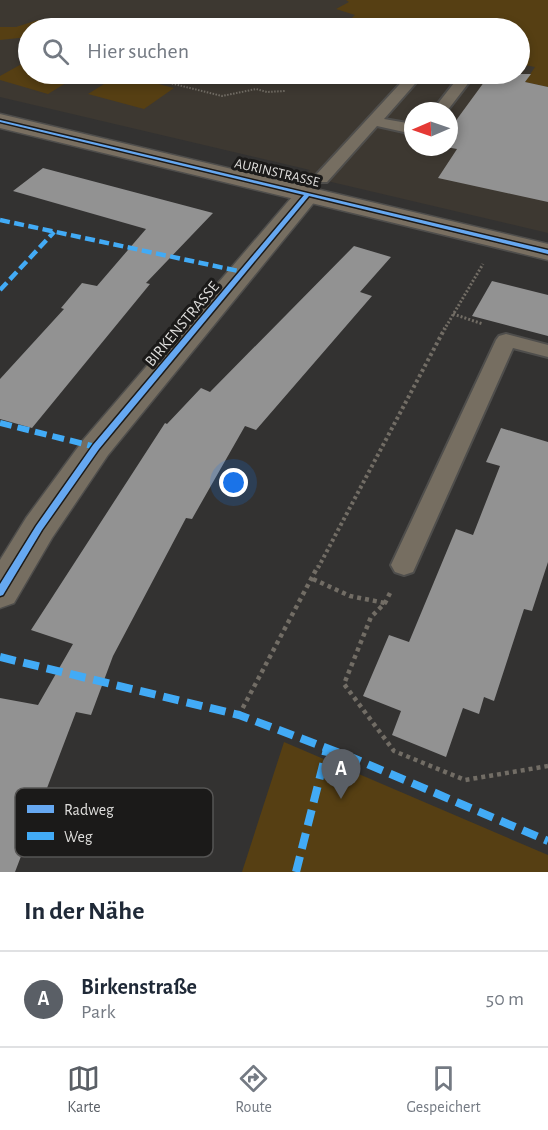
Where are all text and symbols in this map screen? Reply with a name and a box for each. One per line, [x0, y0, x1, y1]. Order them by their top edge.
search box [18, 18, 530, 84]
icon: search [39, 35, 72, 68]
text: Hier suchen [87, 40, 189, 62]
north arrow [404, 102, 458, 156]
street label: AURINSTRASSE [233, 156, 321, 190]
street label: BIRKENSTRASSE [142, 278, 222, 369]
your location [219, 468, 248, 497]
pin: A [322, 750, 360, 799]
legend [15, 788, 213, 857]
text: Radweg [64, 802, 114, 818]
text: Weg [64, 829, 93, 845]
text: In der Nähe [24, 898, 144, 924]
text: Birkenstraße [81, 976, 197, 998]
text: A [38, 989, 50, 1009]
text: 50 m [486, 989, 524, 1009]
text: Park [81, 1002, 116, 1022]
tab: Karte [67, 1062, 101, 1117]
tab: Route [235, 1062, 272, 1117]
tab: Gespeichert [407, 1062, 481, 1117]

